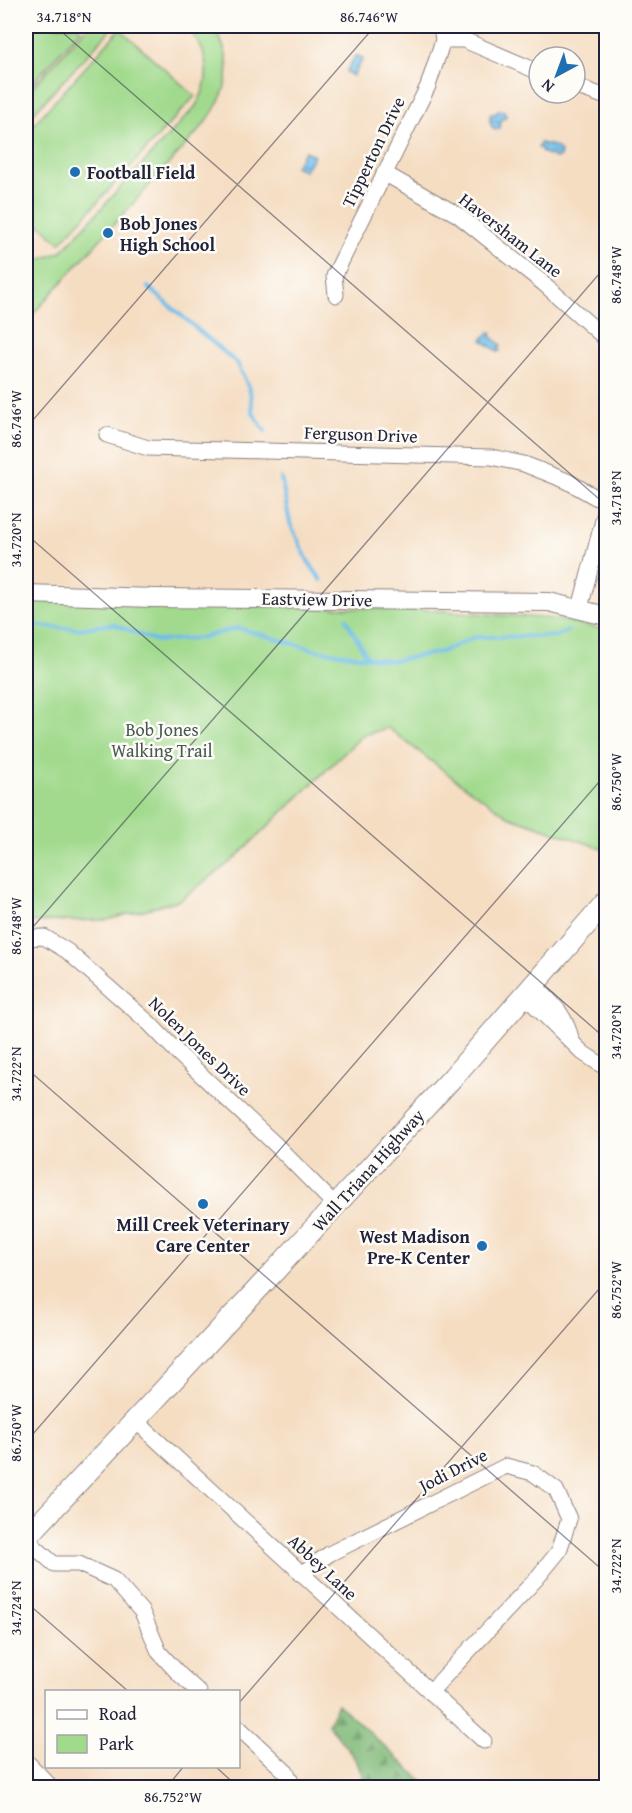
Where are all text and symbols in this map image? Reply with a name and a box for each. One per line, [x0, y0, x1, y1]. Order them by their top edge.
text: 34.718°N [37, 6, 92, 27]
text: 86.746°W [340, 6, 398, 27]
north arrow [527, 45, 587, 105]
text: N [535, 74, 559, 99]
street label: Tipperton Drive [334, 92, 412, 212]
place label: Football Field [87, 159, 196, 186]
marker: Football Field [68, 165, 82, 179]
street label: Haversham Lane [453, 186, 569, 284]
place label: Bob Jones High School [120, 210, 215, 258]
marker: Bob Jones High School [101, 226, 115, 240]
text: 86.748°W [605, 246, 626, 304]
text: 86.746°W [5, 390, 26, 448]
street label: Ferguson Drive [304, 419, 418, 449]
text: 34.718°N [605, 470, 626, 525]
text: 34.720°N [5, 512, 26, 567]
street label: Eastview Drive [261, 585, 373, 613]
park label: Bob Jones Walking Trail [111, 716, 213, 764]
text: 86.750°W [605, 753, 626, 811]
text: 86.748°W [5, 897, 26, 955]
street label: Nolen Jones Drive [143, 990, 257, 1102]
text: 34.720°N [605, 1004, 626, 1059]
text: 34.722°N [5, 1046, 26, 1101]
street label: Wall Triana Highway [305, 1103, 431, 1237]
marker: Mill Creek Veterinary Care Center [196, 1197, 210, 1211]
place label: Mill Creek Veterinary Care Center [117, 1211, 290, 1259]
place label: West Madison Pre-K Center [359, 1223, 471, 1271]
marker: West Madison Pre-K Center [475, 1239, 489, 1253]
text: 86.752°W [605, 1261, 626, 1319]
text: 86.750°W [5, 1404, 26, 1462]
street label: Jodi Drive [412, 1441, 492, 1500]
street label: Abbey Lane [282, 1528, 364, 1606]
text: 34.722°N [605, 1538, 626, 1593]
text: 34.724°N [5, 1580, 26, 1635]
legend [45, 1690, 240, 1768]
text: Road [99, 1700, 137, 1727]
text: Park [99, 1730, 135, 1757]
text: 86.752°W [144, 1786, 202, 1807]

